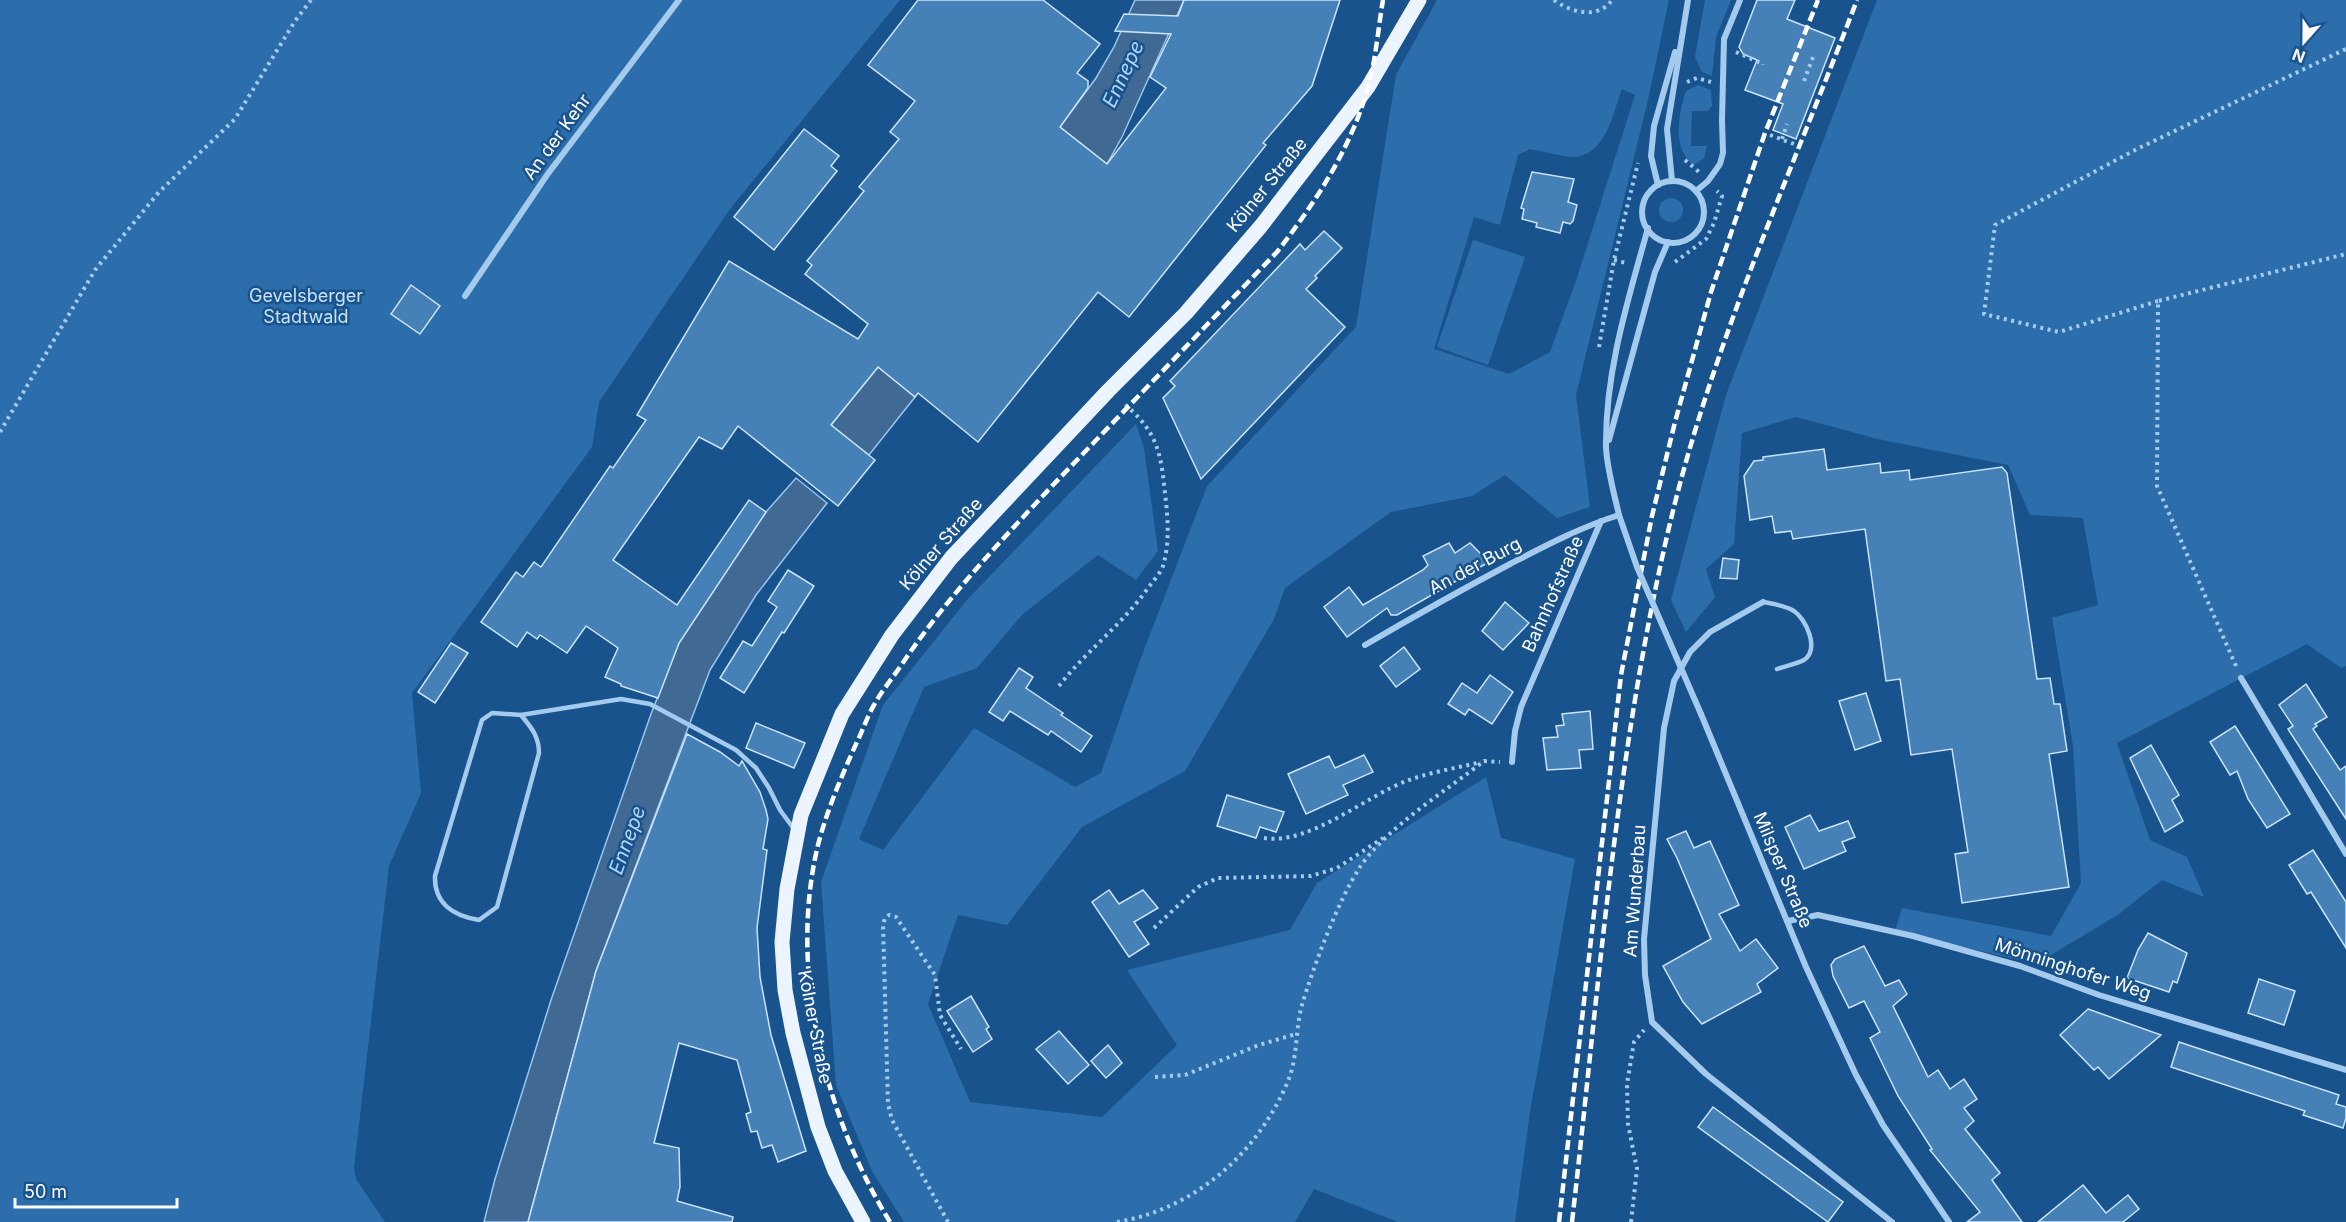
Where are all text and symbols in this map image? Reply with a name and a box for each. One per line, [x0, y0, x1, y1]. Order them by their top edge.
north arrow [2274, 12, 2334, 72]
water label: Ennepe [1097, 37, 1149, 111]
text: N [2289, 44, 2308, 68]
street label: An der Kehr [518, 90, 595, 184]
street label: Kölner Straße [1222, 133, 1311, 236]
park label: Gevelsberger Stadtwald [249, 285, 363, 327]
street label: Kölner Straße [895, 493, 986, 594]
street label: An der Burg [1425, 532, 1524, 599]
street label: Bahnhofstraße [1518, 533, 1587, 655]
water label: Ennepe [604, 803, 650, 877]
street label: Milsper Straße [1750, 809, 1817, 931]
street label: Am Wunderbau [1619, 824, 1650, 958]
street label: Mönninghofer Weg [1993, 933, 2154, 1004]
street label: Kölner Straße [794, 968, 837, 1086]
scale bar [15, 1171, 177, 1209]
text: 50 m [24, 1181, 67, 1202]

